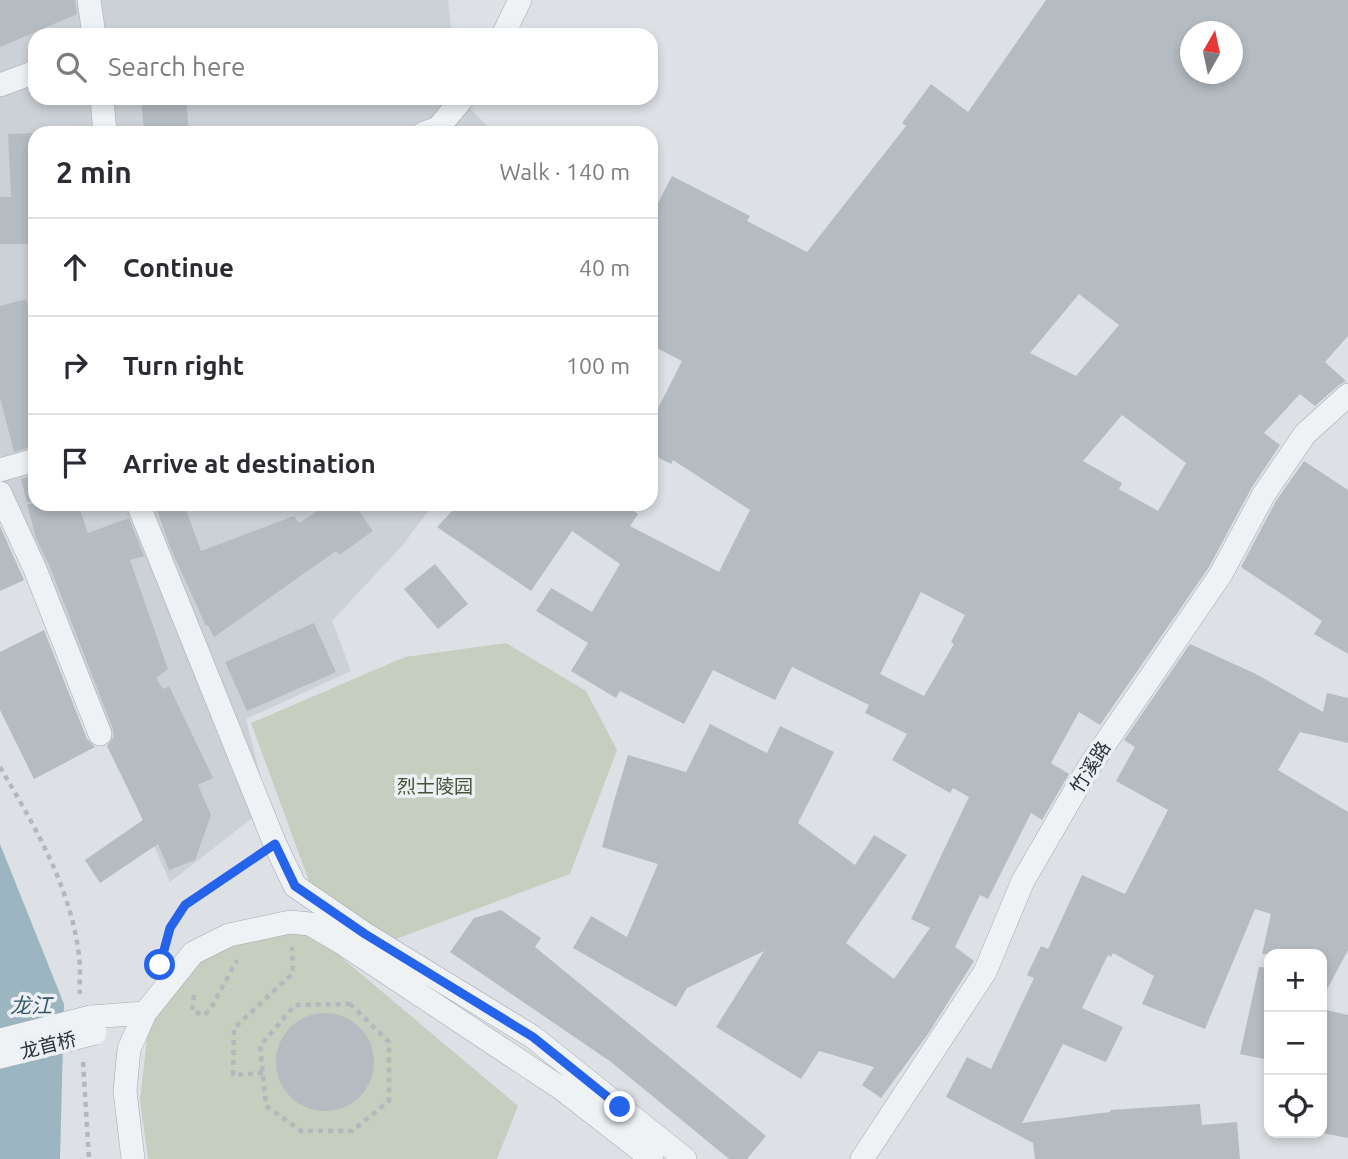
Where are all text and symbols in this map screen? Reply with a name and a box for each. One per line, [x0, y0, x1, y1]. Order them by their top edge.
north arrow [1180, 21, 1243, 84]
search box [28, 28, 658, 105]
icon: search [52, 48, 90, 86]
text: Search here [108, 52, 245, 81]
text: 2 min [56, 155, 132, 189]
text: Walk · 140 m [499, 159, 630, 184]
icon: ahead [56, 248, 94, 286]
text: Continue [123, 253, 234, 282]
text: 40 m [579, 255, 630, 280]
icon: right [56, 346, 94, 384]
text: Turn right [123, 351, 244, 380]
text: 100 m [566, 353, 630, 378]
icon: arrive [56, 444, 94, 482]
text: Arrive at destination [123, 449, 376, 478]
street label: 竹溪路 [1066, 737, 1114, 797]
park label: 烈士陵园 [397, 775, 473, 797]
route start [144, 949, 175, 980]
map controls [1264, 949, 1327, 1138]
button: + [1264, 949, 1327, 1012]
water label: 龙江 [10, 993, 54, 1017]
button: − [1264, 1012, 1327, 1075]
street label: 龙首桥 [18, 1027, 78, 1063]
button: locate [1264, 1075, 1327, 1138]
route end [604, 1091, 635, 1122]

